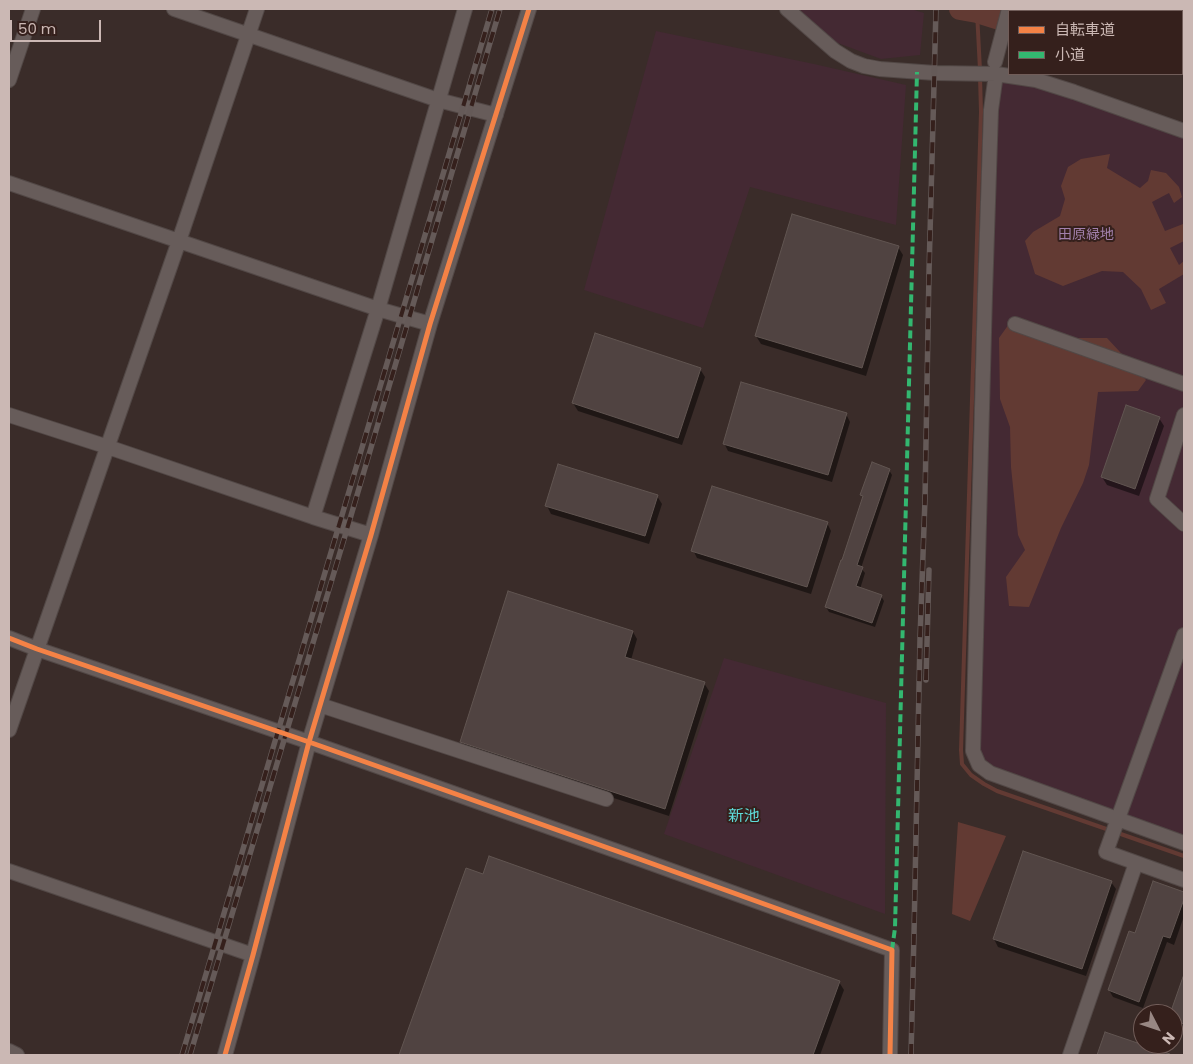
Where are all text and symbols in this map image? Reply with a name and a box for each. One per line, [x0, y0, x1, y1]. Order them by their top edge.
scale bar [12, 10, 104, 42]
legend [1008, 10, 1183, 75]
text: 50 m [18, 18, 56, 39]
text: 自転車道 [1055, 19, 1115, 40]
text: 小道 [1055, 44, 1085, 65]
park label: 田原緑地 [1058, 227, 1114, 243]
district label: 新池 [728, 807, 760, 827]
north arrow [1133, 1004, 1183, 1054]
text: N [1158, 1028, 1180, 1049]

